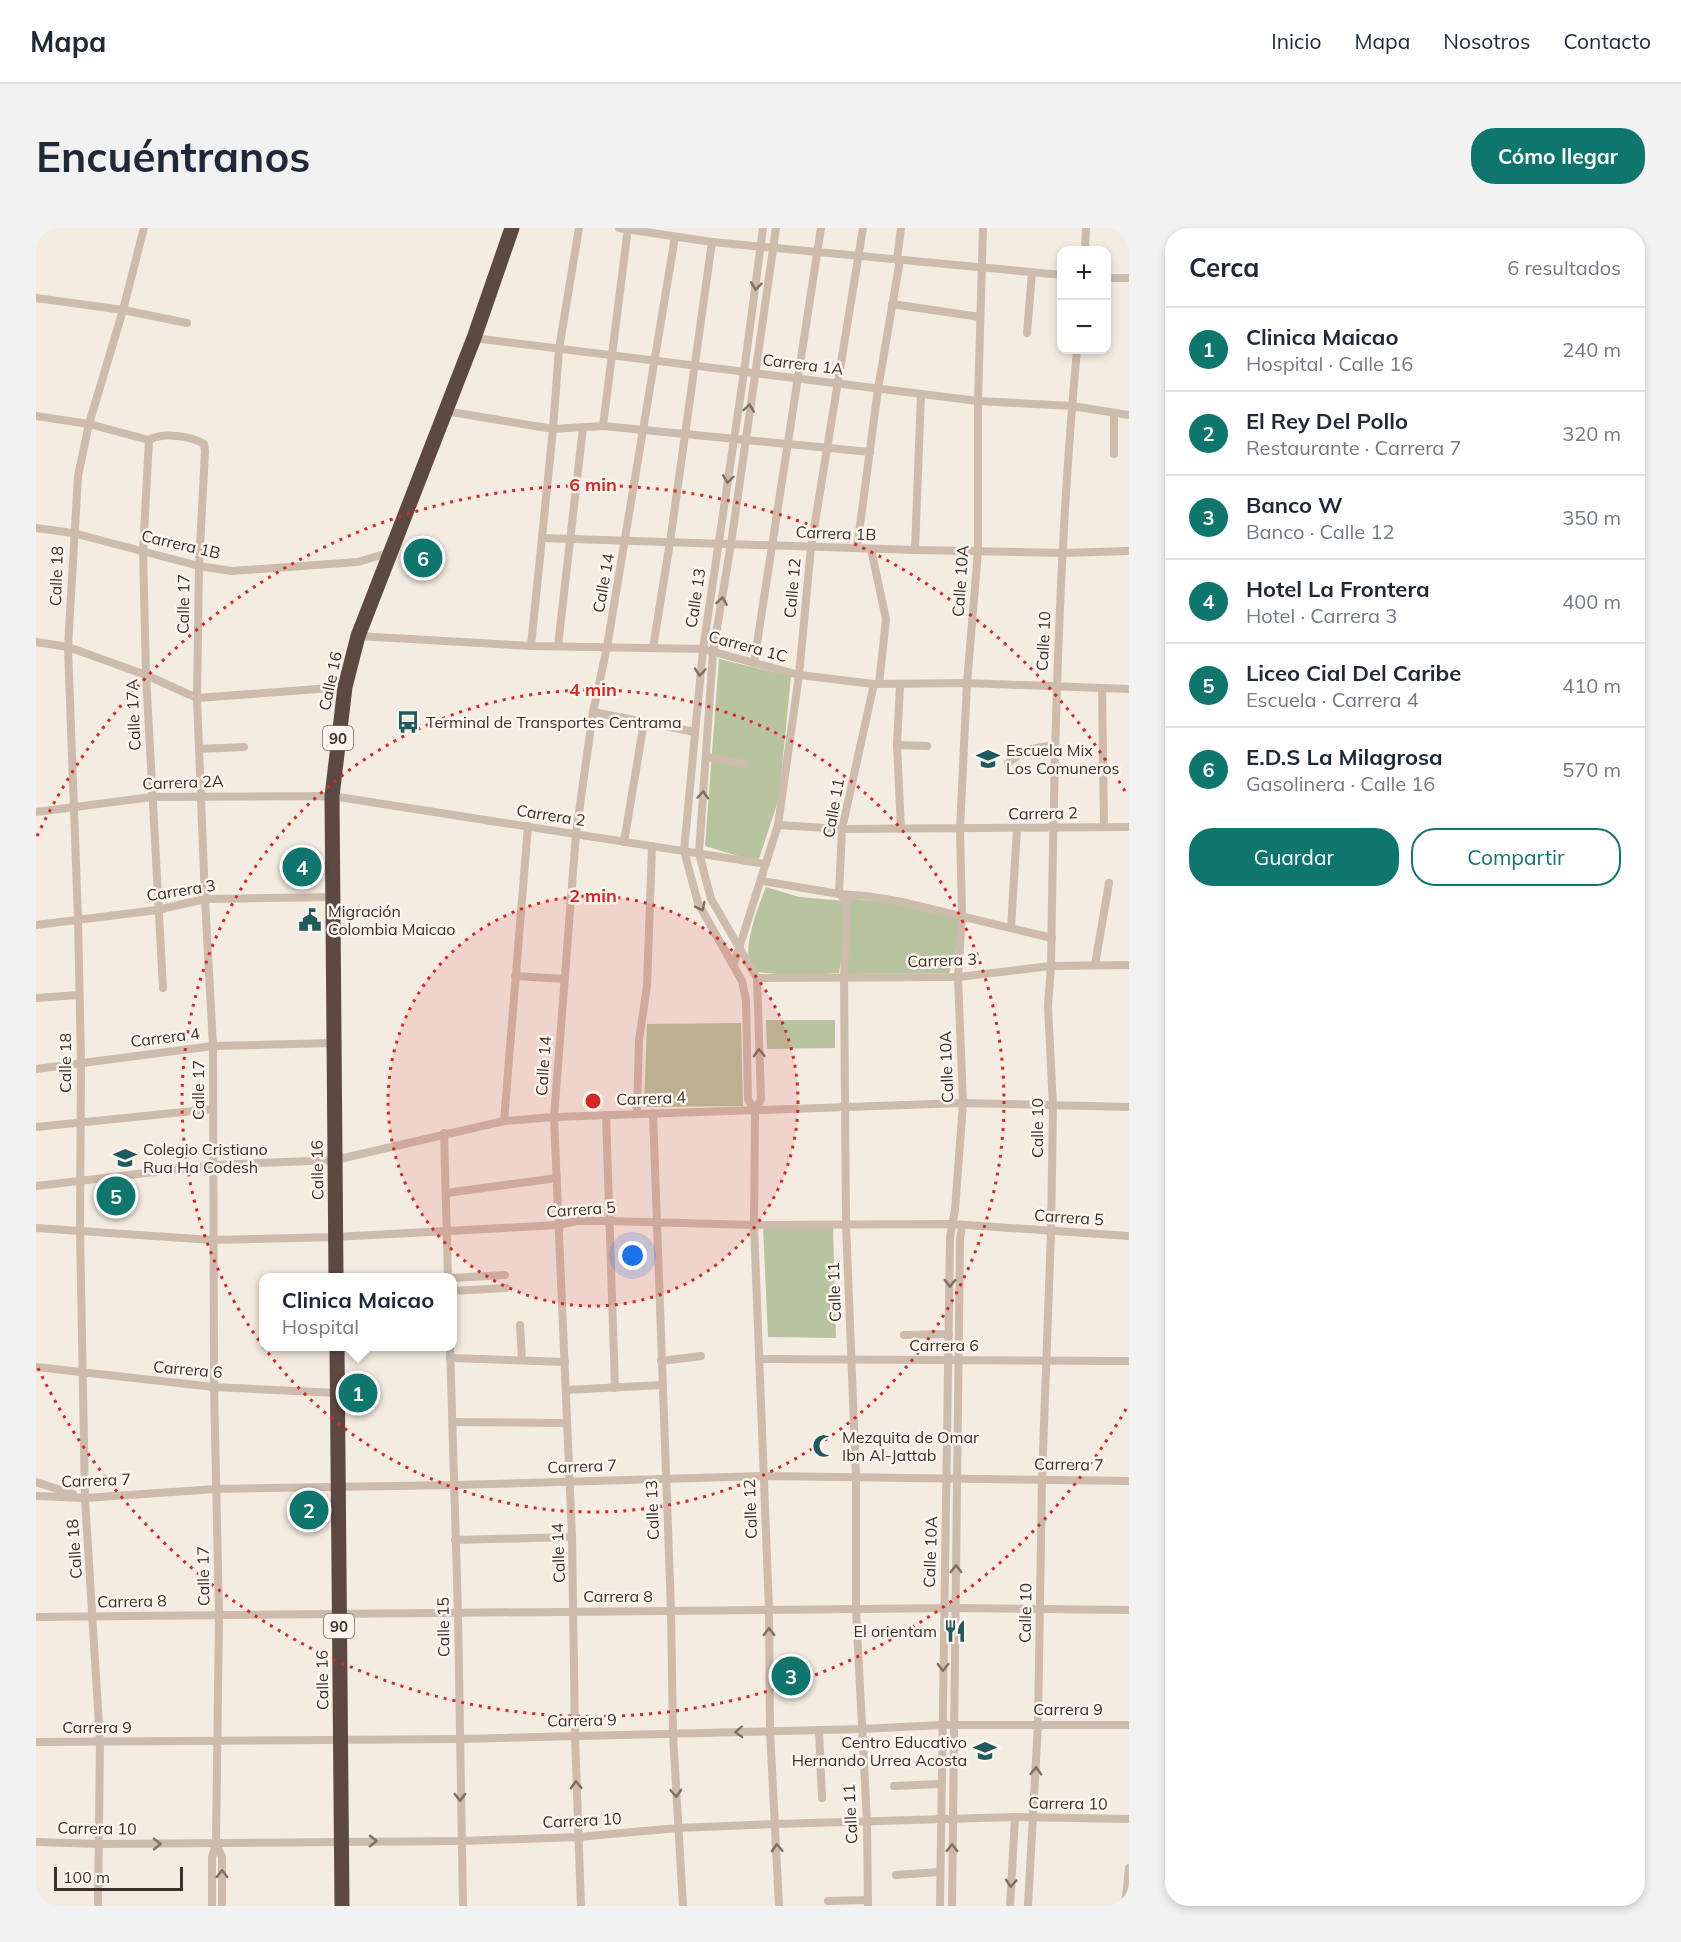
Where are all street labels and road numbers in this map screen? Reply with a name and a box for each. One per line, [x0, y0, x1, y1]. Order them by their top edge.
street label: Carrera 1A [761, 349, 845, 379]
street label: Carrera 1B [795, 522, 877, 544]
street label: Carrera 1B [140, 525, 222, 563]
street label: Calle 10A [948, 544, 972, 617]
street label: Calle 18 [45, 546, 67, 606]
street label: Calle 14 [588, 551, 618, 614]
street label: Calle 12 [779, 557, 805, 619]
street label: Calle 13 [680, 567, 710, 629]
street label: Calle 17 [172, 574, 194, 634]
street label: Calle 10 [1031, 611, 1055, 671]
street label: Carrera 1C [707, 626, 790, 666]
street label: Calle 16 [314, 650, 346, 712]
street label: Calle 17A [121, 678, 145, 751]
road number: 90 [323, 726, 353, 750]
street label: Carrera 2A [142, 771, 224, 793]
street label: Calle 11 [818, 777, 848, 839]
street label: Carrera 2 [515, 800, 587, 830]
street label: Carrera 2 [1008, 802, 1078, 824]
street label: Carrera 3 [145, 875, 217, 905]
street label: Carrera 3 [907, 949, 977, 971]
street label: Carrera 4 [129, 1023, 201, 1051]
street label: Calle 10A [935, 1031, 957, 1103]
street label: Calle 18 [55, 1033, 75, 1093]
street label: Calle 14 [531, 1035, 555, 1097]
street label: Calle 17 [188, 1060, 208, 1120]
street label: Carrera 4 [616, 1087, 687, 1109]
street label: Calle 10 [1027, 1098, 1047, 1158]
street label: Calle 16 [306, 1140, 328, 1200]
street label: Carrera 5 [546, 1197, 616, 1221]
street label: Carrera 5 [1034, 1205, 1104, 1229]
street label: Calle 11 [823, 1262, 845, 1322]
street label: Carrera 6 [909, 1335, 979, 1355]
street label: Carrera 6 [152, 1356, 224, 1382]
street label: Carrera 7 [1034, 1453, 1104, 1475]
street label: Carrera 7 [547, 1455, 617, 1477]
street label: Carrera 7 [61, 1469, 131, 1491]
street label: Calle 12 [739, 1479, 761, 1539]
street label: Calle 13 [641, 1480, 663, 1540]
street label: Calle 10A [919, 1516, 941, 1588]
street label: Calle 18 [62, 1518, 86, 1580]
street label: Calle 14 [547, 1522, 569, 1583]
street label: Calle 17 [192, 1546, 214, 1606]
street label: Calle 10 [1014, 1583, 1036, 1643]
street label: Carrera 8 [583, 1586, 653, 1606]
street label: Carrera 8 [97, 1590, 167, 1612]
street label: Calle 15 [432, 1597, 454, 1657]
road number: 90 [324, 1614, 354, 1638]
street label: Calle 16 [311, 1650, 333, 1710]
street label: Carrera 9 [1033, 1699, 1103, 1719]
street label: Carrera 9 [547, 1709, 617, 1731]
street label: Carrera 9 [62, 1717, 132, 1737]
street label: Calle 11 [838, 1784, 862, 1844]
street label: Carrera 10 [1028, 1792, 1108, 1814]
street label: Carrera 10 [542, 1808, 622, 1832]
street label: Carrera 10 [57, 1817, 137, 1839]

